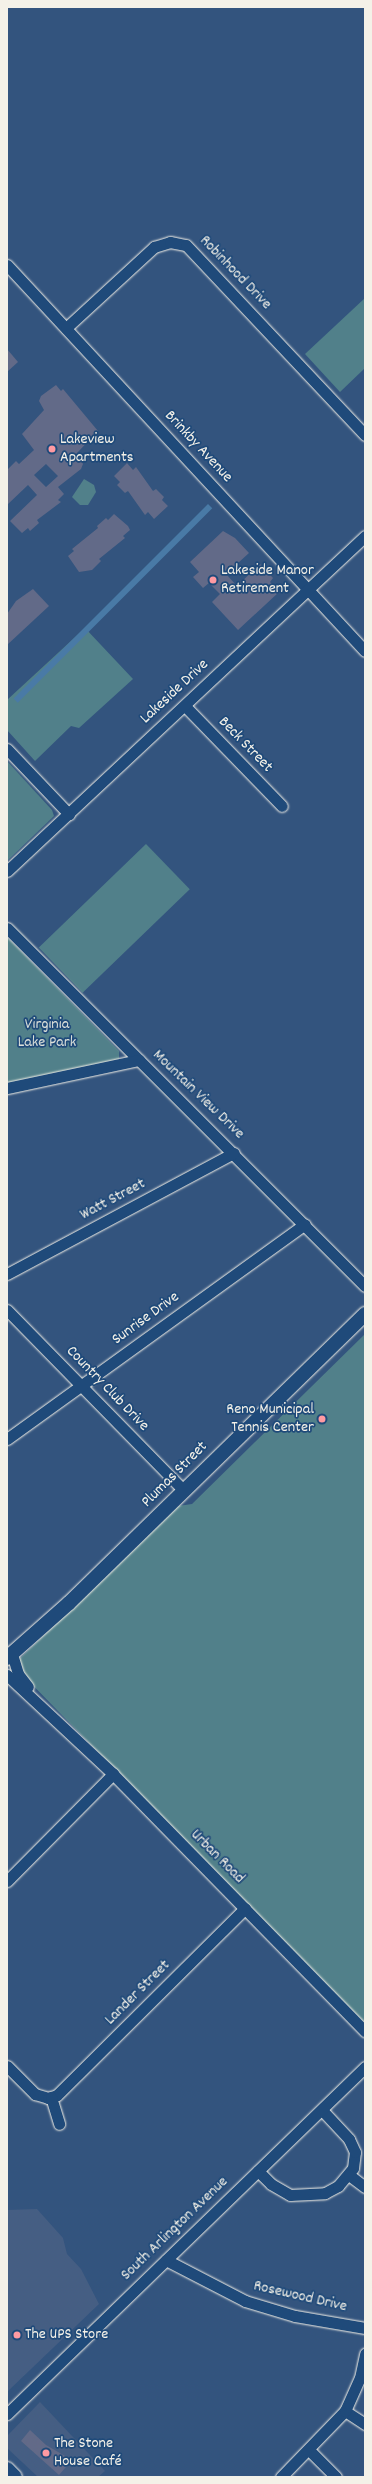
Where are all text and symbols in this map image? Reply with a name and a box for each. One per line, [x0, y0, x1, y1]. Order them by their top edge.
street label: Robinhood Drive [195, 232, 275, 314]
street label: Brinkby Avenue [160, 407, 236, 487]
place label: Lakeview Apartments [60, 430, 134, 468]
marker: Lakeview Apartments [47, 444, 57, 454]
place label: Lakeside Manor Retirement [221, 561, 314, 599]
marker: Lakeside Manor Retirement [208, 575, 218, 585]
street label: Lakeside Drive [137, 656, 213, 728]
street label: Beck Street [214, 713, 276, 777]
park label: Virginia Lake Park [18, 1015, 76, 1053]
street label: Mountain View Drive [148, 1046, 248, 1144]
street label: Watt Street [77, 1175, 149, 1225]
street label: Sunrise Drive [109, 1288, 183, 1350]
street label: Country Club Drive [61, 1342, 153, 1436]
place label: Reno Municipal Tennis Center [226, 1400, 314, 1438]
marker: Reno Municipal Tennis Center [317, 1414, 327, 1424]
street label: Plumas Street [138, 1438, 212, 1512]
street label: Urban Road [186, 1826, 248, 1888]
street label: Lander Street [101, 1956, 175, 2030]
street label: South Arlington Avenue [117, 2173, 233, 2285]
street label: Rosewood Drive [251, 2277, 349, 2317]
place label: The UPS Store [25, 2325, 108, 2345]
marker: The UPS Store [12, 2330, 22, 2340]
place label: The Stone House Café [54, 2434, 122, 2472]
marker: The Stone House Café [41, 2448, 51, 2458]

